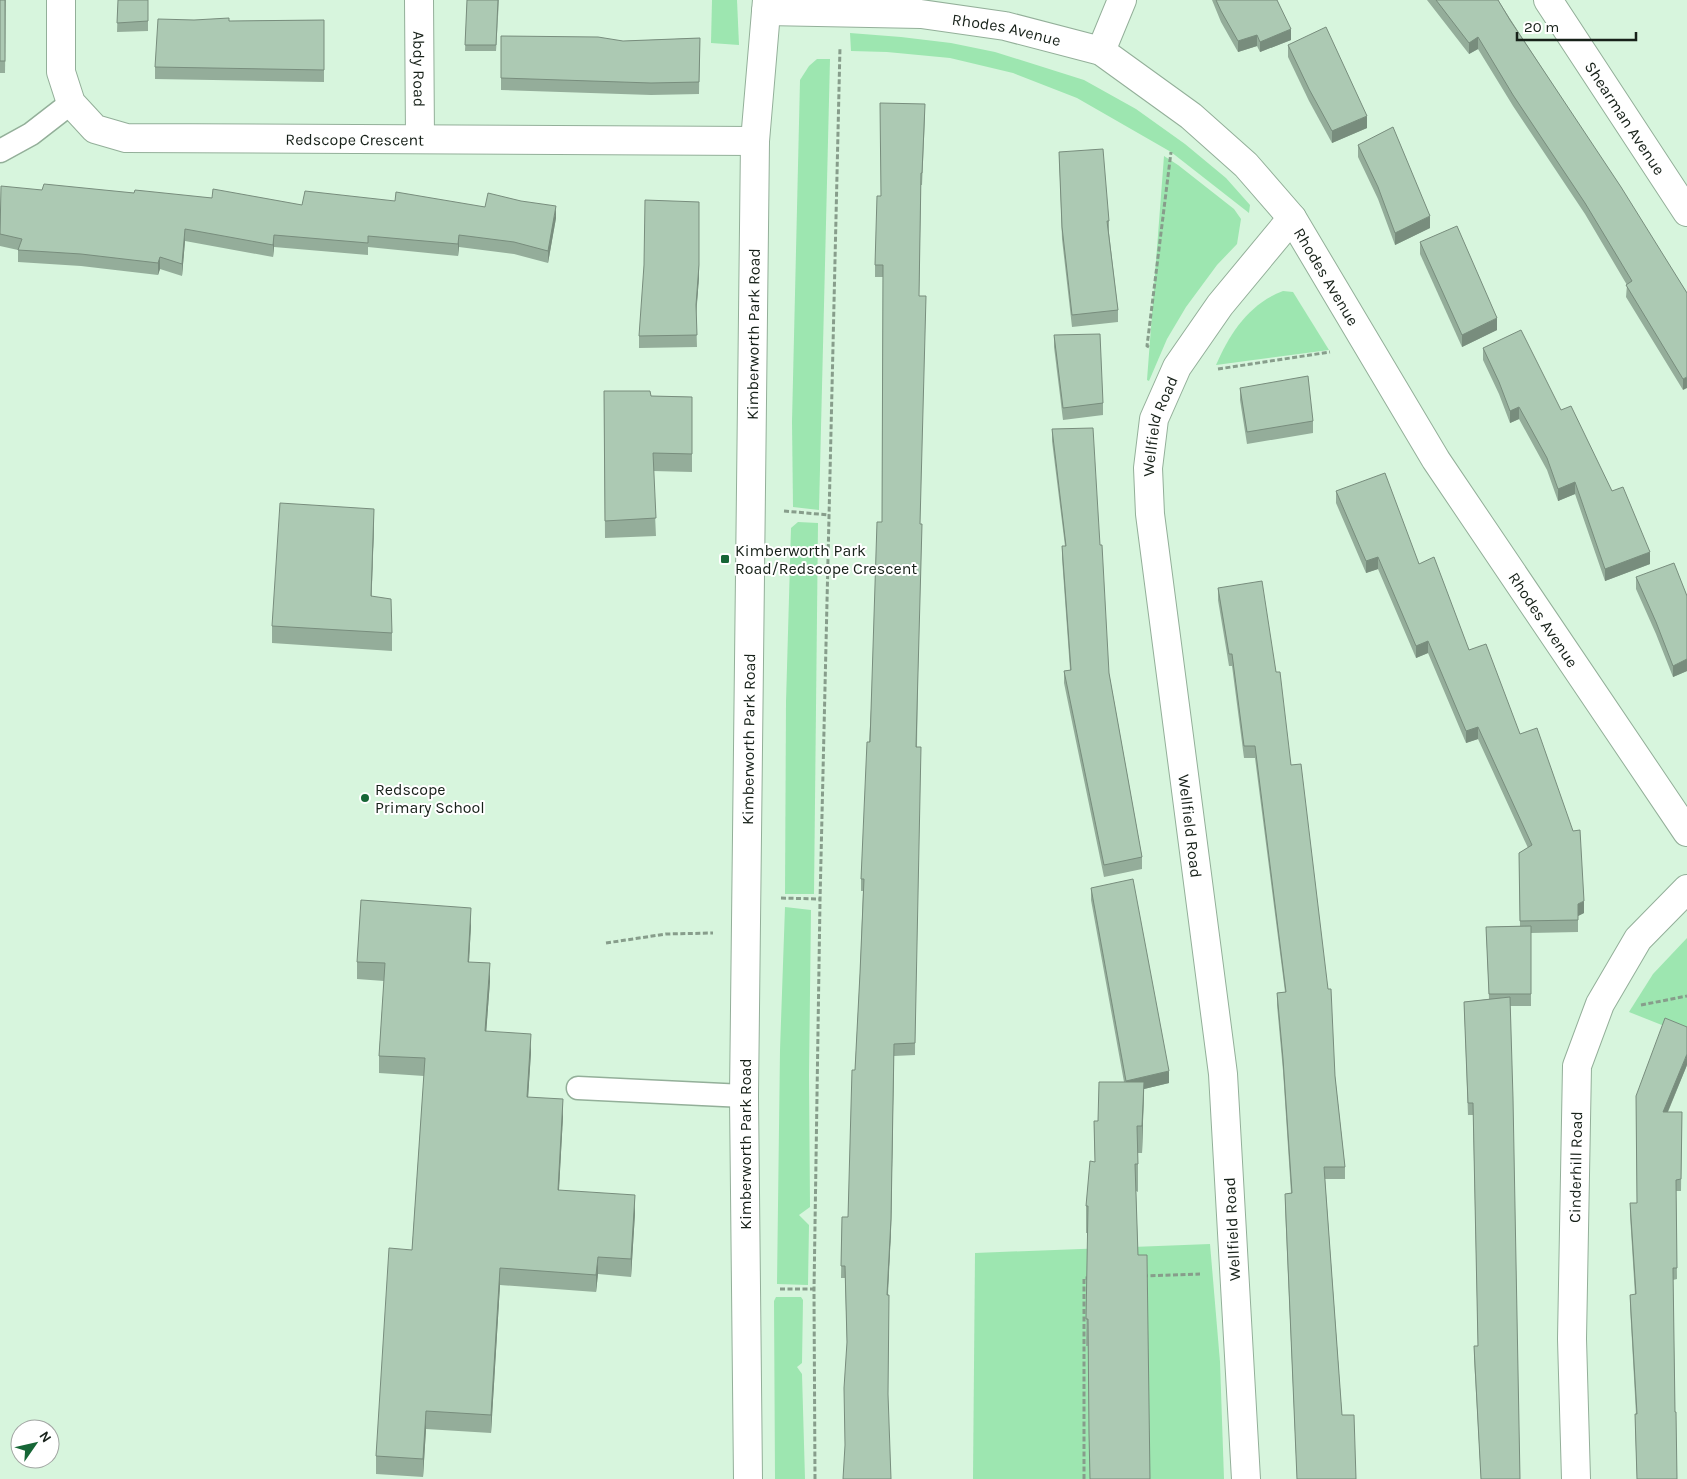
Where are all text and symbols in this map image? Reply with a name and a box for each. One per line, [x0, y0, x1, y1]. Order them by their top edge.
street label: Rhodes Avenue [951, 9, 1063, 50]
scale bar [1517, 10, 1636, 42]
text: 20 m [1524, 18, 1559, 36]
street label: Abdy Road [410, 31, 429, 107]
street label: Shearman Avenue [1581, 57, 1669, 178]
street label: Redscope Crescent [285, 129, 424, 149]
street label: Rhodes Avenue [1290, 224, 1363, 329]
street label: Kimberworth Park Road [742, 248, 763, 420]
street label: Wellfield Road [1138, 373, 1181, 477]
place label: Kimberworth Park Road/Redscope Crescent [735, 541, 917, 578]
marker: Kimberworth Park Road/Redscope Crescent [719, 553, 731, 565]
street label: Rhodes Avenue [1505, 568, 1583, 671]
street label: Kimberworth Park Road [738, 653, 759, 825]
street label: Wellfield Road [1174, 773, 1206, 879]
place label: Redscope Primary School [375, 780, 485, 817]
marker: Redscope Primary School [359, 792, 371, 804]
street label: Kimberworth Park Road [736, 1058, 755, 1230]
street label: Cinderhill Road [1565, 1111, 1586, 1223]
street label: Wellfield Road [1220, 1177, 1244, 1281]
north arrow [10, 1419, 60, 1469]
text: N [36, 1428, 55, 1446]

